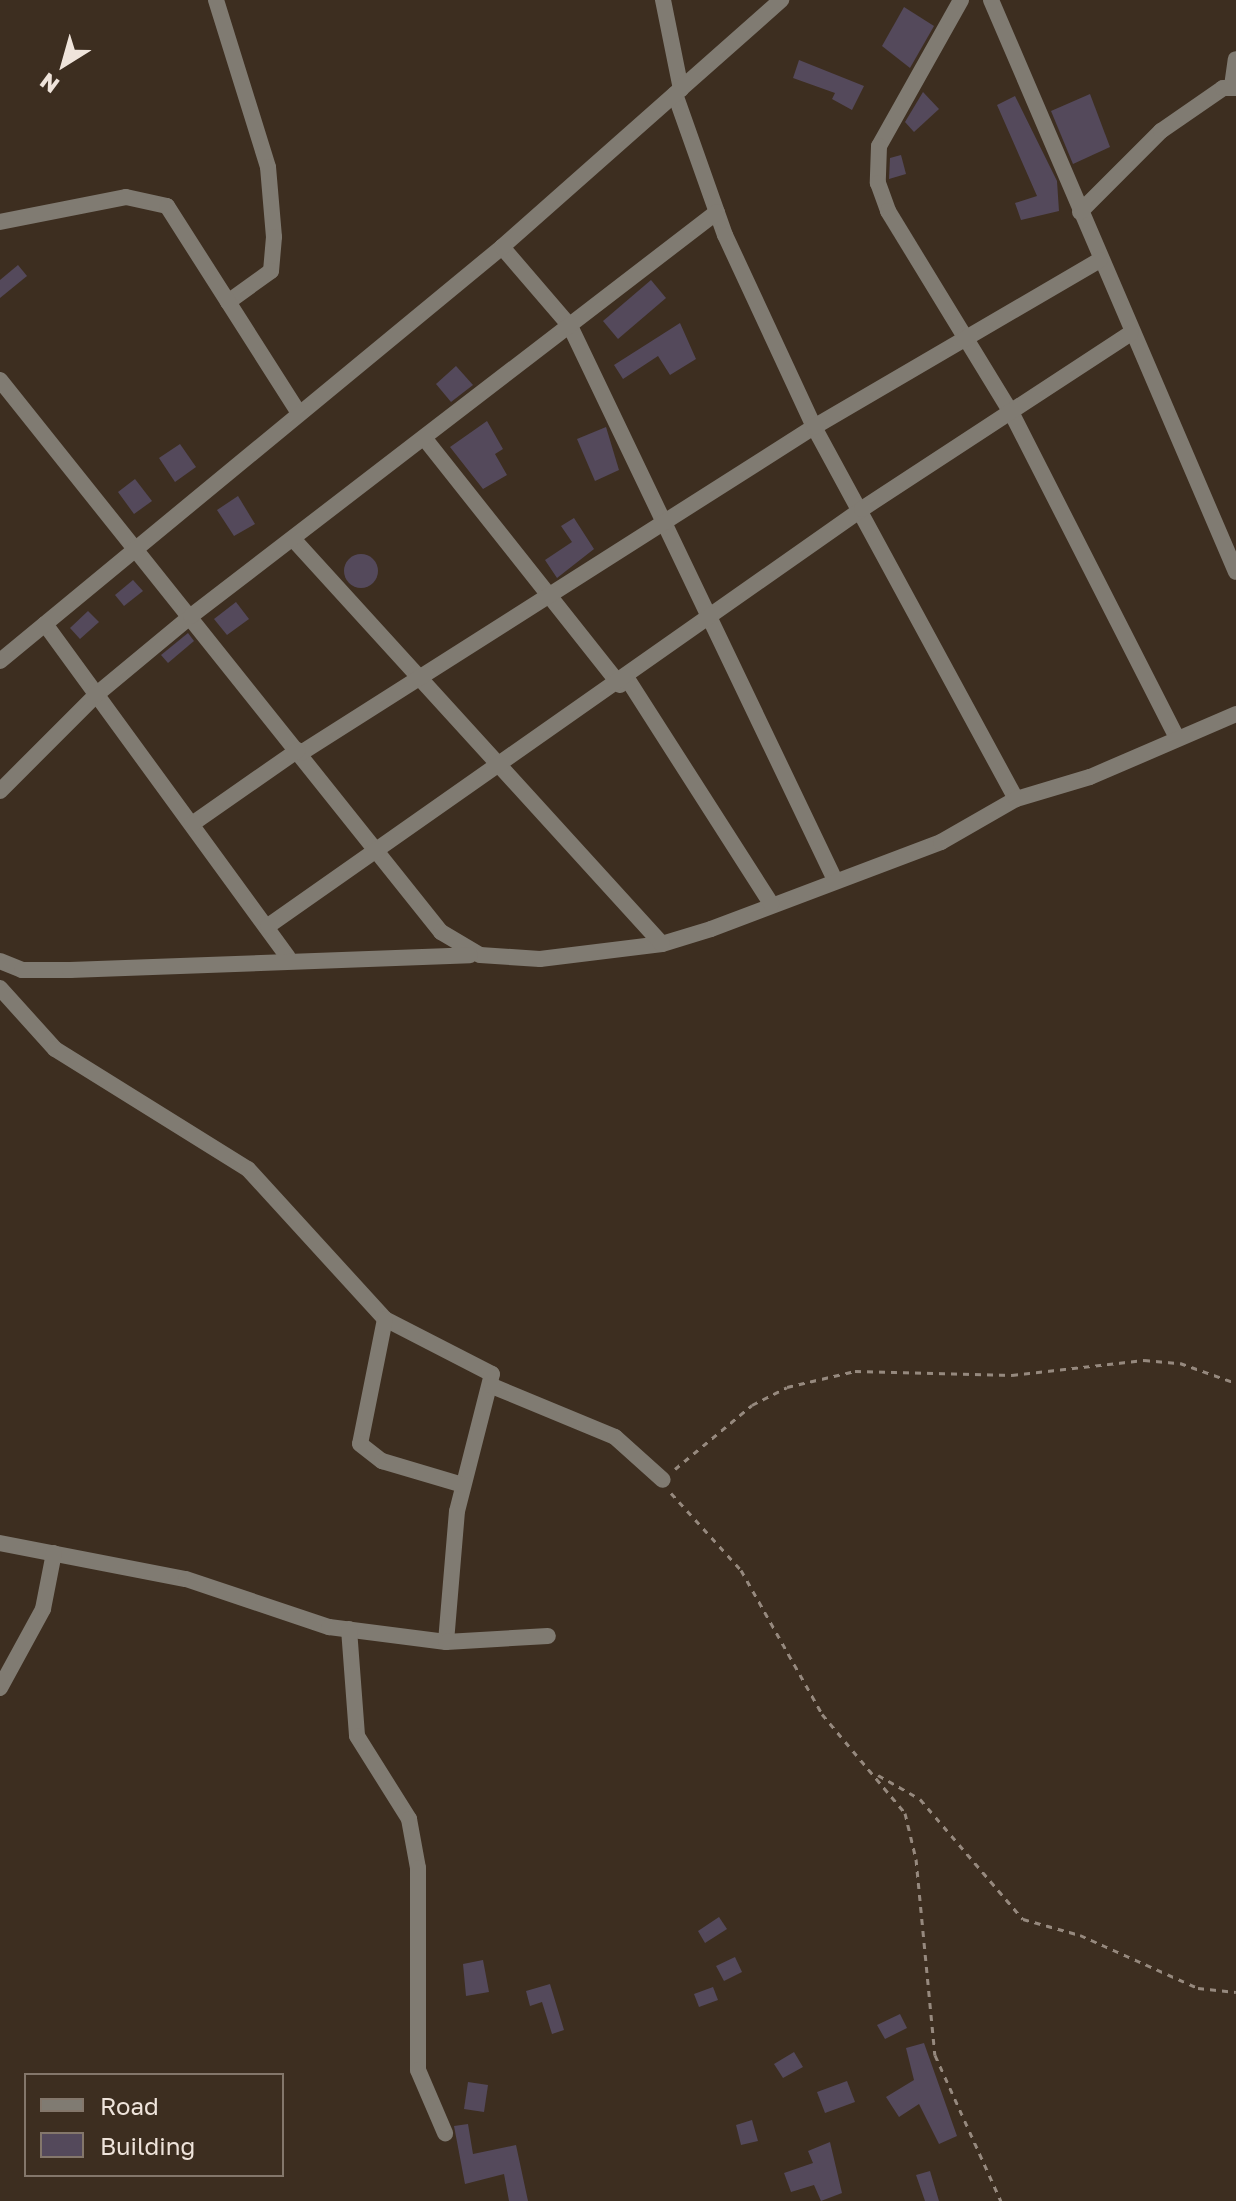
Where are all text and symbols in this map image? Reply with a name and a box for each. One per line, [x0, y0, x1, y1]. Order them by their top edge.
north arrow [24, 24, 104, 104]
text: N [34, 68, 64, 99]
legend [24, 2073, 284, 2177]
text: Road [100, 2091, 159, 2120]
text: Building [100, 2131, 195, 2160]

